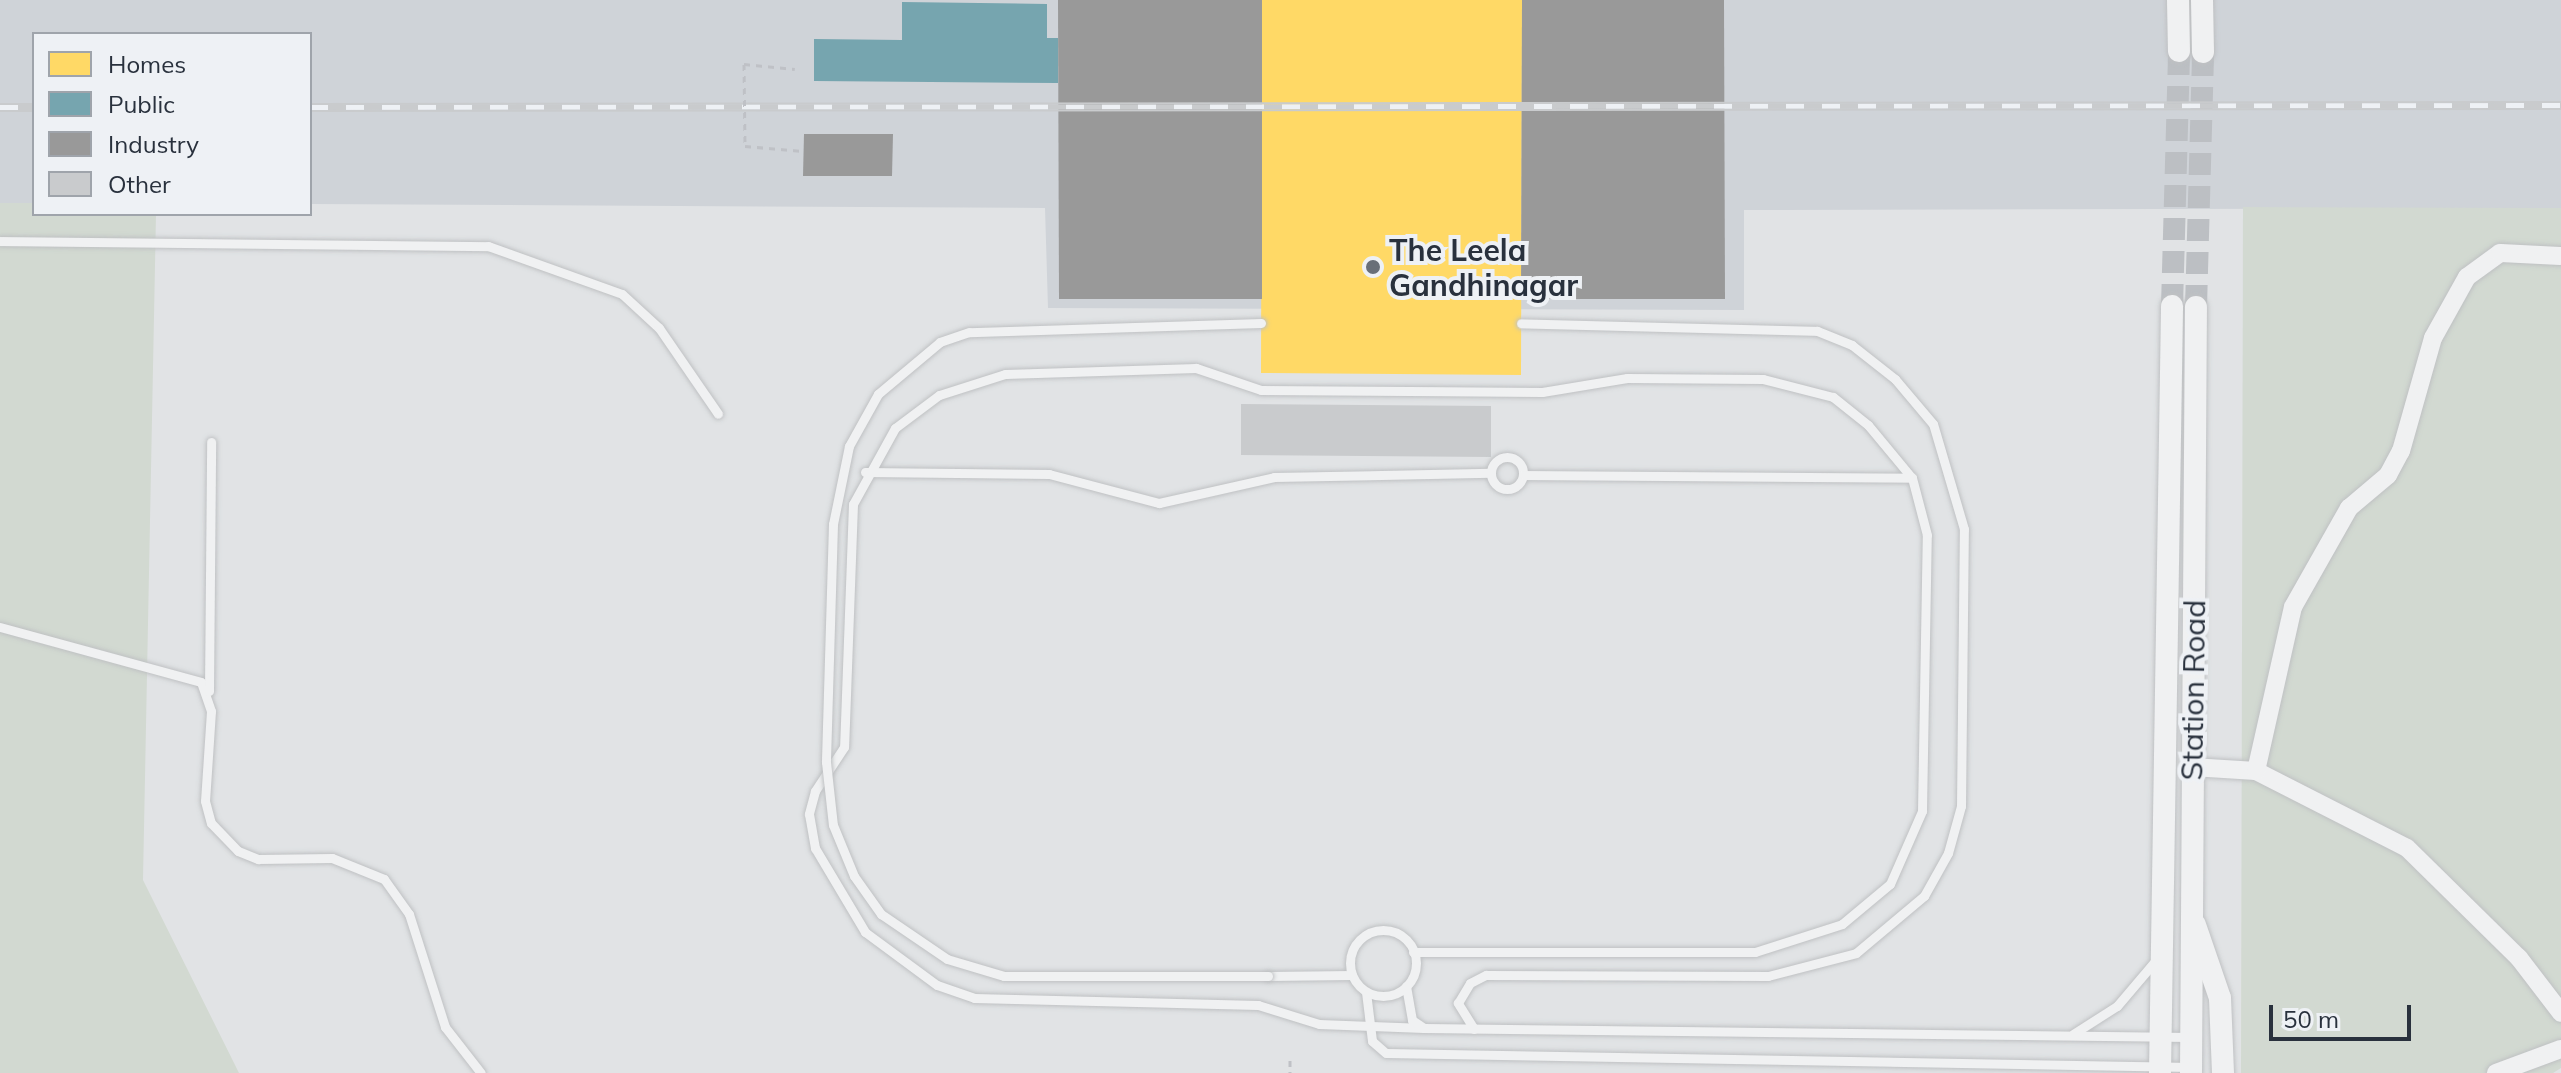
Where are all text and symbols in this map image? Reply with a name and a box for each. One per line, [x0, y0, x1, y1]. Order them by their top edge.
legend [32, 32, 312, 216]
text: Homes [108, 49, 186, 79]
text: Public [108, 89, 175, 119]
text: Industry [108, 129, 199, 159]
text: Other [108, 169, 171, 199]
place label: The Leela Gandhinagar [1389, 232, 1578, 302]
marker: The Leela Gandhinagar [1364, 258, 1382, 276]
street label: Station Road [2173, 599, 2213, 781]
scale bar [2273, 989, 2415, 1039]
text: 50 m [2283, 1004, 2339, 1034]

